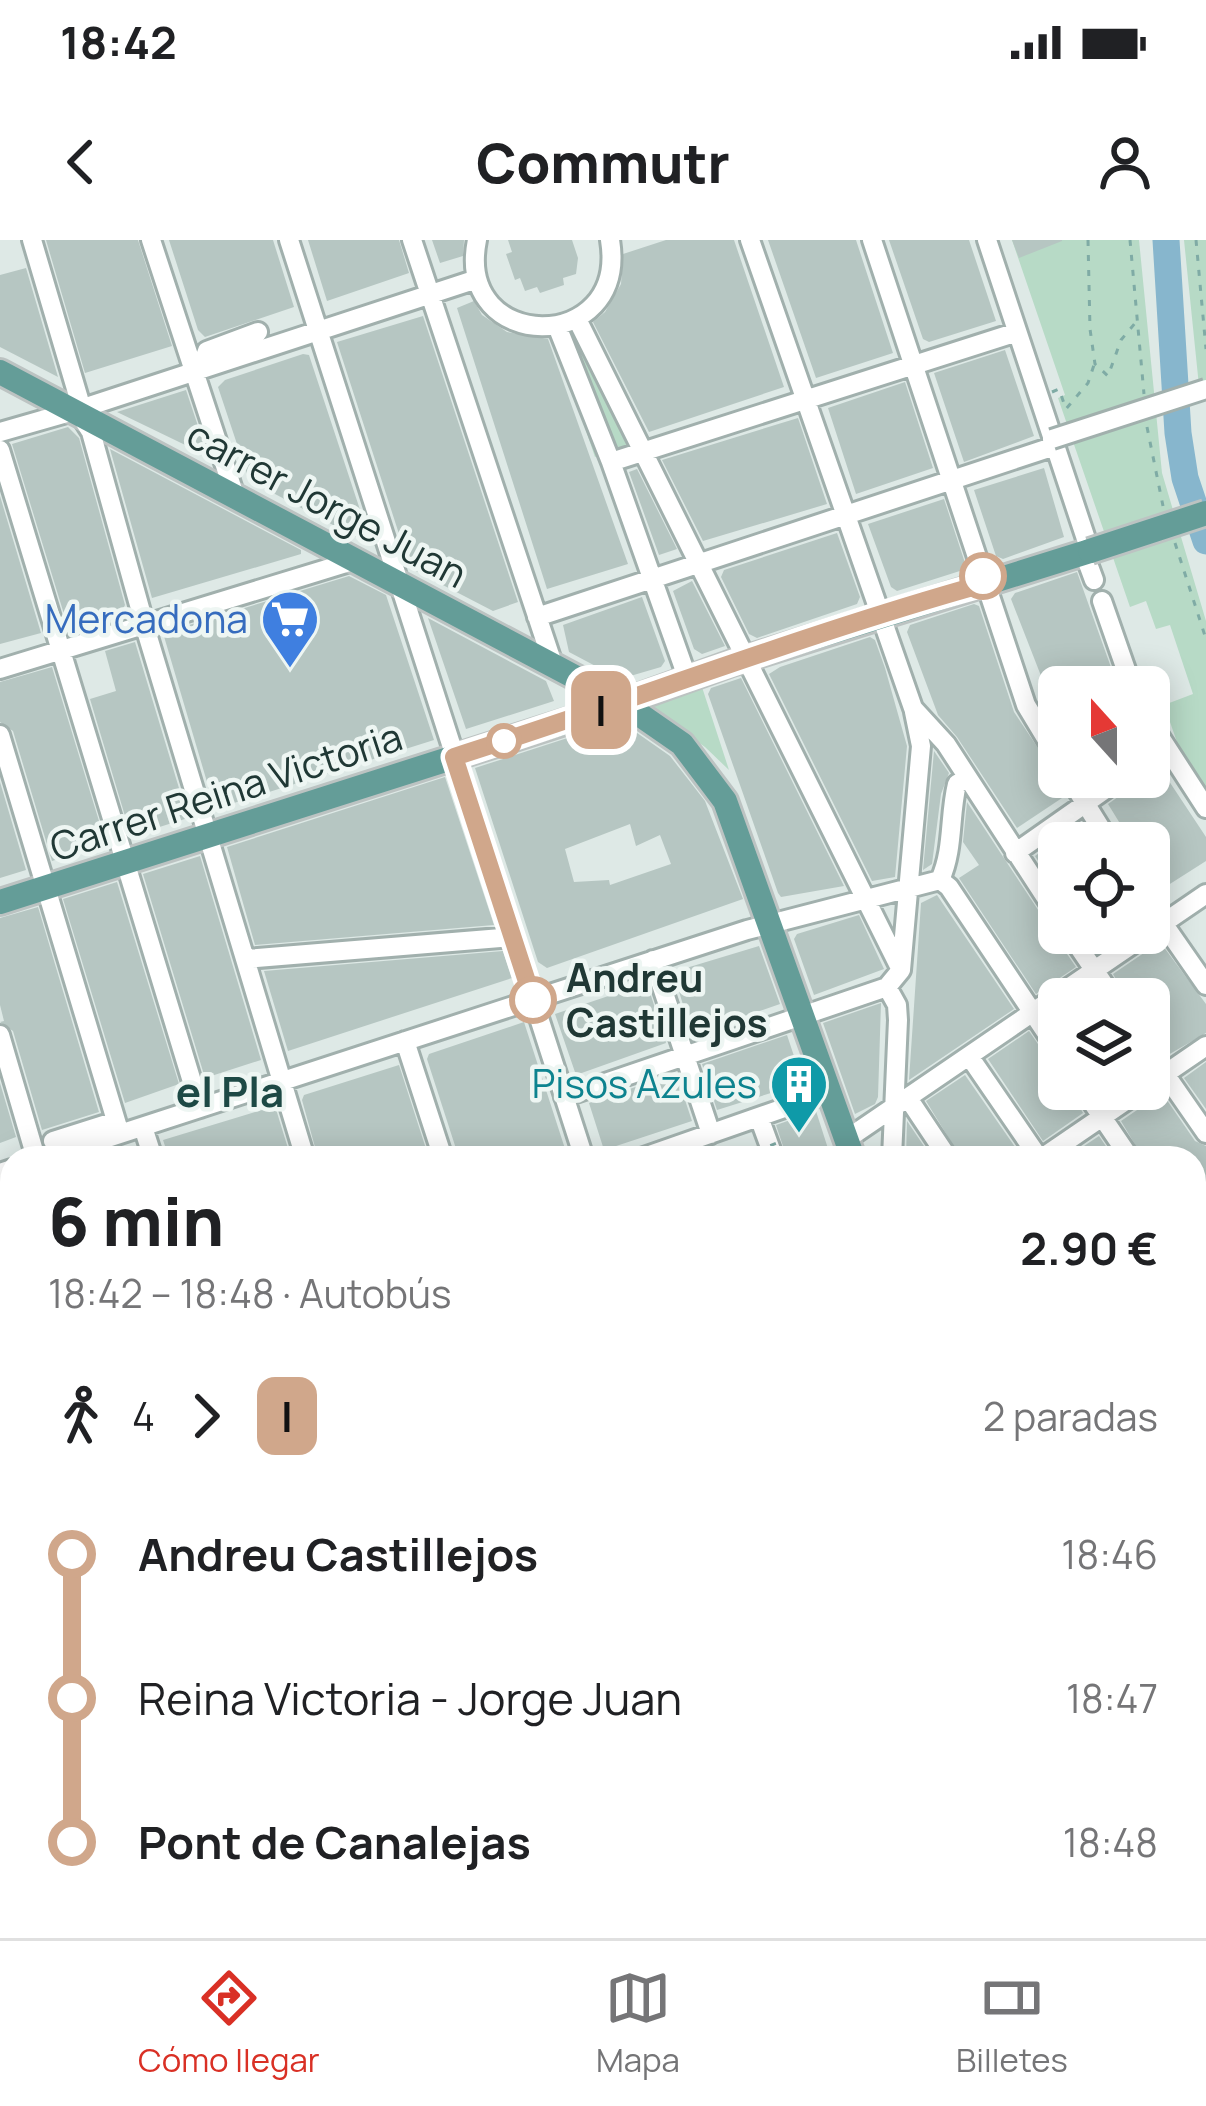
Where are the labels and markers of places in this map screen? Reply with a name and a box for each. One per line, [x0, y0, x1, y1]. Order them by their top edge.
unlabelled marker [961, 554, 1005, 598]
supermarket icon: Mercadona [259, 588, 321, 670]
place label: Mercadona [45, 591, 248, 645]
unlabelled marker [488, 725, 520, 757]
place label: Andreu Castillejos [566, 950, 768, 1049]
marker: Andreu Castillejos [511, 978, 555, 1022]
building icon: Pisos Azules [768, 1053, 830, 1135]
place label: Pisos Azules [532, 1056, 757, 1110]

